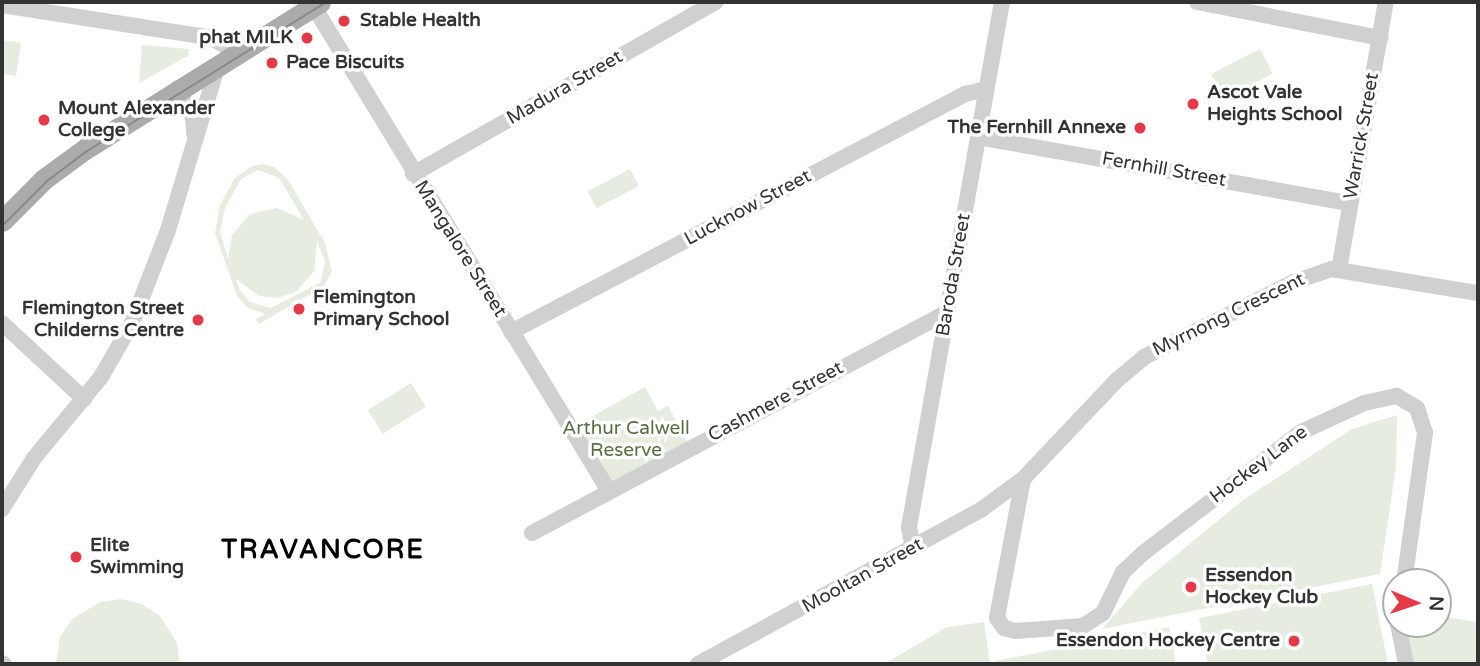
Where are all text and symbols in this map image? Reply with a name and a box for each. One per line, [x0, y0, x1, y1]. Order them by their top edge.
place label: Stable Health [360, 10, 481, 32]
marker: Stable Health [334, 11, 354, 31]
place label: phat MILK [199, 27, 293, 49]
marker: phat MILK [299, 30, 315, 46]
street label: Madura Street [503, 46, 627, 130]
place label: Pace Biscuits [286, 52, 404, 74]
marker: Pace Biscuits [264, 55, 280, 71]
street label: Warrick Street [1340, 71, 1384, 201]
place label: Ascot Vale Heights School [1207, 82, 1342, 126]
marker: Ascot Vale Heights School [1185, 96, 1201, 112]
place label: Mount Alexander College [58, 98, 215, 142]
marker: Mount Alexander College [36, 112, 52, 128]
place label: The Fernhill Annexe [948, 117, 1126, 139]
marker: The Fernhill Annexe [1132, 120, 1148, 136]
street label: Fernhill Street [1100, 148, 1228, 192]
street label: Lucknow Street [681, 165, 815, 251]
street label: Mangalore Street [409, 177, 511, 321]
street label: Baroda Street [932, 212, 976, 338]
street label: Myrnong Crescent [1149, 268, 1309, 362]
place label: Flemington Primary School [313, 287, 449, 331]
place label: Flemington Street Childerns Centre [22, 298, 184, 342]
marker: Flemington Primary School [291, 301, 307, 317]
marker: Flemington Street Childerns Centre [190, 312, 206, 328]
street label: Cashmere Street [705, 357, 847, 447]
park label: Arthur Calwell Reserve [562, 418, 690, 462]
street label: Hockey Lane [1206, 421, 1312, 509]
street label: Mooltan Street [799, 533, 927, 619]
district label: TRAVANCORE [222, 534, 424, 566]
place label: Elite Swimming [90, 535, 184, 579]
marker: Elite Swimming [68, 549, 84, 565]
place label: Essendon Hockey Club [1205, 565, 1318, 609]
north arrow [1382, 568, 1452, 638]
marker: Essendon Hockey Club [1183, 579, 1199, 595]
text: N [1425, 596, 1447, 612]
place label: Essendon Hockey Centre [1056, 630, 1280, 652]
marker: Essendon Hockey Centre [1286, 633, 1302, 649]

